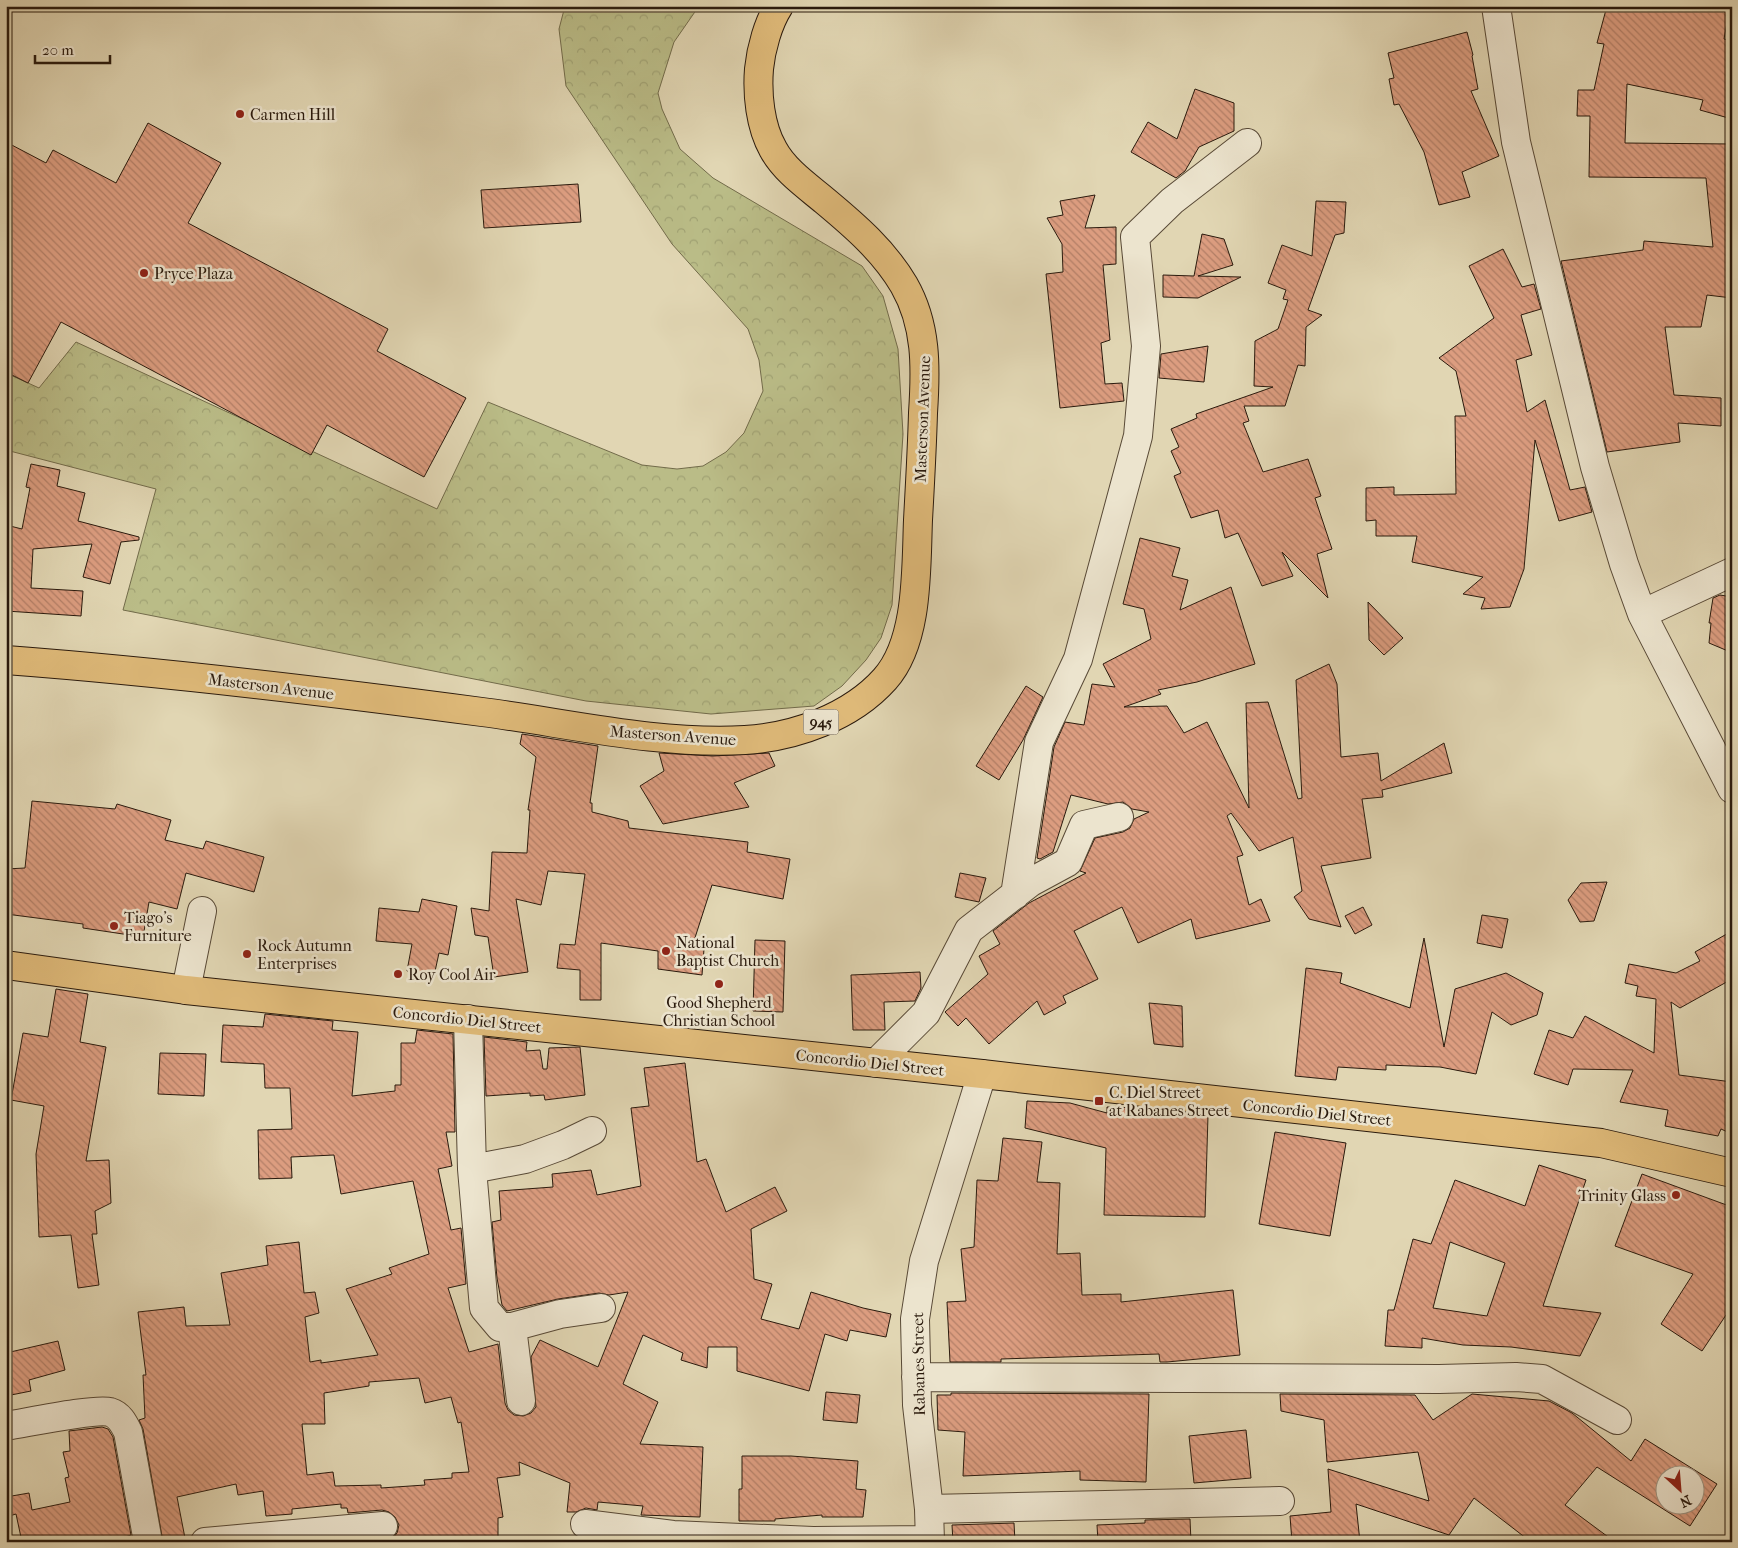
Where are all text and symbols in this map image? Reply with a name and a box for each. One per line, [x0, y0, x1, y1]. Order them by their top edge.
scale bar [35, 32, 110, 64]
text: 20 m [42, 41, 74, 59]
place label: Carmen Hill [250, 105, 336, 124]
marker: Carmen Hill [234, 108, 246, 120]
place label: Pryce Plaza [154, 264, 234, 283]
marker: Pryce Plaza [138, 267, 150, 279]
street label: Masterson Avenue [911, 355, 934, 483]
street label: Masterson Avenue [207, 669, 335, 704]
road number: 945 [804, 710, 838, 734]
street label: Masterson Avenue [609, 722, 737, 749]
place label: Tiago’s Furniture [124, 908, 192, 945]
marker: Tiago’s Furniture [108, 920, 120, 932]
place label: National Baptist Church [676, 933, 779, 970]
place label: Rock Autumn Enterprises [257, 936, 352, 973]
marker: National Baptist Church [660, 945, 672, 957]
marker: Rock Autumn Enterprises [241, 948, 253, 960]
place label: Roy Cool Air [408, 965, 496, 984]
marker: Roy Cool Air [392, 968, 404, 980]
marker: Good Shepherd Christian School [713, 978, 725, 990]
place label: Good Shepherd Christian School [663, 993, 776, 1030]
street label: Concordio Diel Street [392, 1002, 542, 1037]
street label: Concordio Diel Street [795, 1045, 945, 1080]
place label: C. Diel Street at Rabanes Street [1109, 1083, 1230, 1120]
marker: C. Diel Street at Rabanes Street [1093, 1095, 1105, 1107]
street label: Concordio Diel Street [1242, 1095, 1392, 1130]
place label: Trinity Glass [1578, 1186, 1666, 1205]
marker: Trinity Glass [1670, 1189, 1682, 1201]
street label: Rabanes Street [908, 1312, 929, 1416]
north arrow [1656, 1466, 1706, 1516]
text: N [1677, 1491, 1694, 1511]

